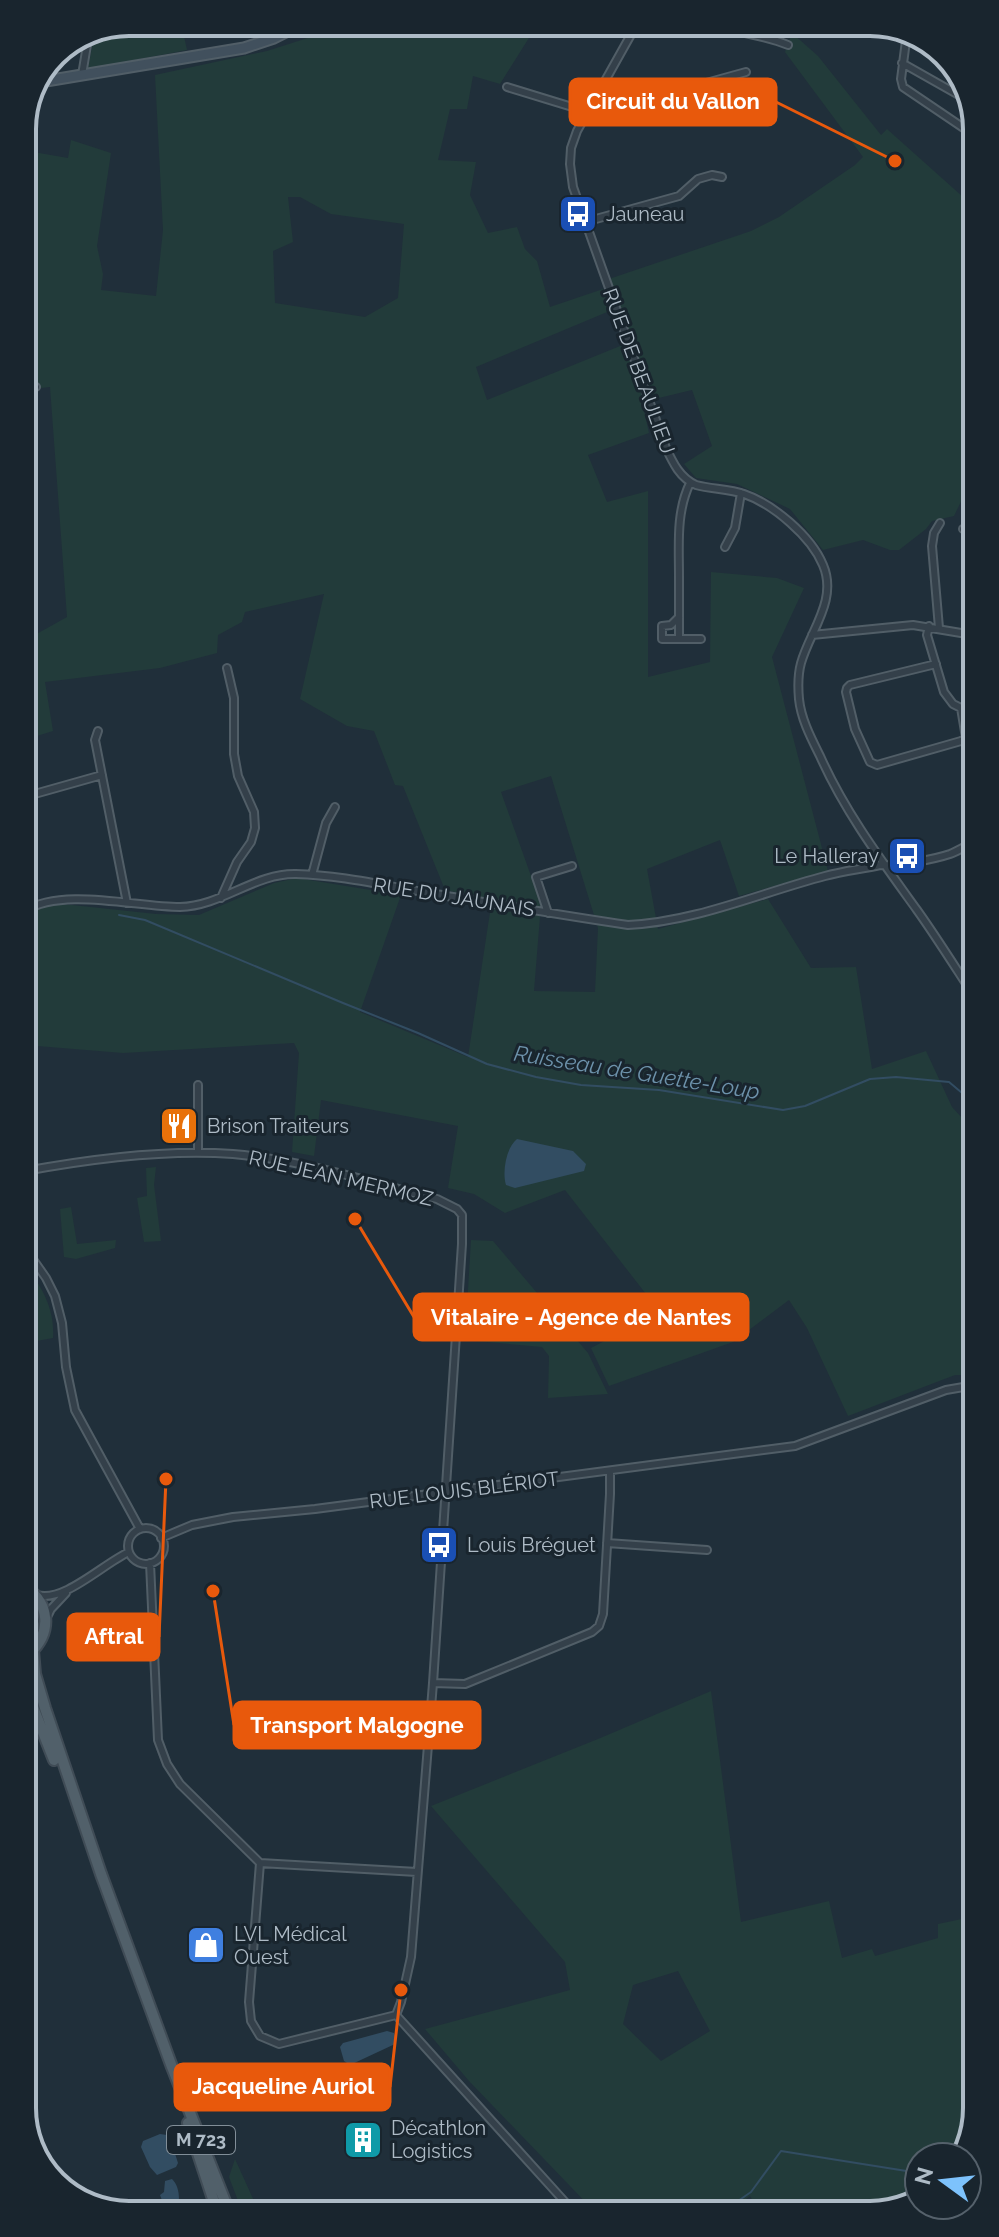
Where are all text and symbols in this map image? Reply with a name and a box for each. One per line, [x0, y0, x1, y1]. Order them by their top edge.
callout: Circuit du Vallon [570, 79, 776, 125]
text: Circuit du Vallon [586, 88, 760, 114]
bus stop icon: Jauneau [557, 193, 599, 235]
place label: Jauneau [606, 202, 684, 226]
street label: RUE DE BEAULIEU [598, 285, 680, 457]
bus stop icon: Le Halleray [886, 835, 928, 877]
place label: Le Halleray [774, 844, 879, 868]
street label: RUE DU JAUNAIS [372, 872, 536, 922]
water label: Ruisseau de Guette-Loup [512, 1040, 762, 1104]
restaurant icon: Brison Traiteurs [158, 1105, 200, 1147]
place label: Brison Traiteurs [207, 1114, 349, 1138]
street label: RUE JEAN MERMOZ [247, 1145, 435, 1211]
callout: Vitalaire - Agence de Nantes [414, 1294, 748, 1340]
text: Vitalaire - Agence de Nantes [431, 1304, 731, 1330]
street label: RUE LOUIS BLÉRIOT [368, 1466, 560, 1514]
bus stop icon: Louis Bréguet [418, 1524, 460, 1566]
place label: Louis Bréguet [467, 1533, 596, 1557]
callout: Aftral [68, 1614, 159, 1660]
text: Aftral [84, 1623, 145, 1649]
callout: Transport Malgogne [234, 1702, 480, 1748]
text: Transport Malgogne [250, 1712, 464, 1738]
place label: LVL Médical Ouest [234, 1922, 347, 1969]
shop icon: LVL Médical Ouest [185, 1924, 227, 1966]
callout: Jacqueline Auriol [175, 2064, 390, 2110]
text: Jacqueline Auriol [192, 2073, 375, 2099]
place label: Décathlon Logistics [391, 2116, 486, 2163]
building icon: Décathlon Logistics [342, 2119, 384, 2161]
road number: M 723 [167, 2126, 235, 2154]
north arrow [903, 2141, 983, 2221]
text: N [909, 2164, 938, 2187]

